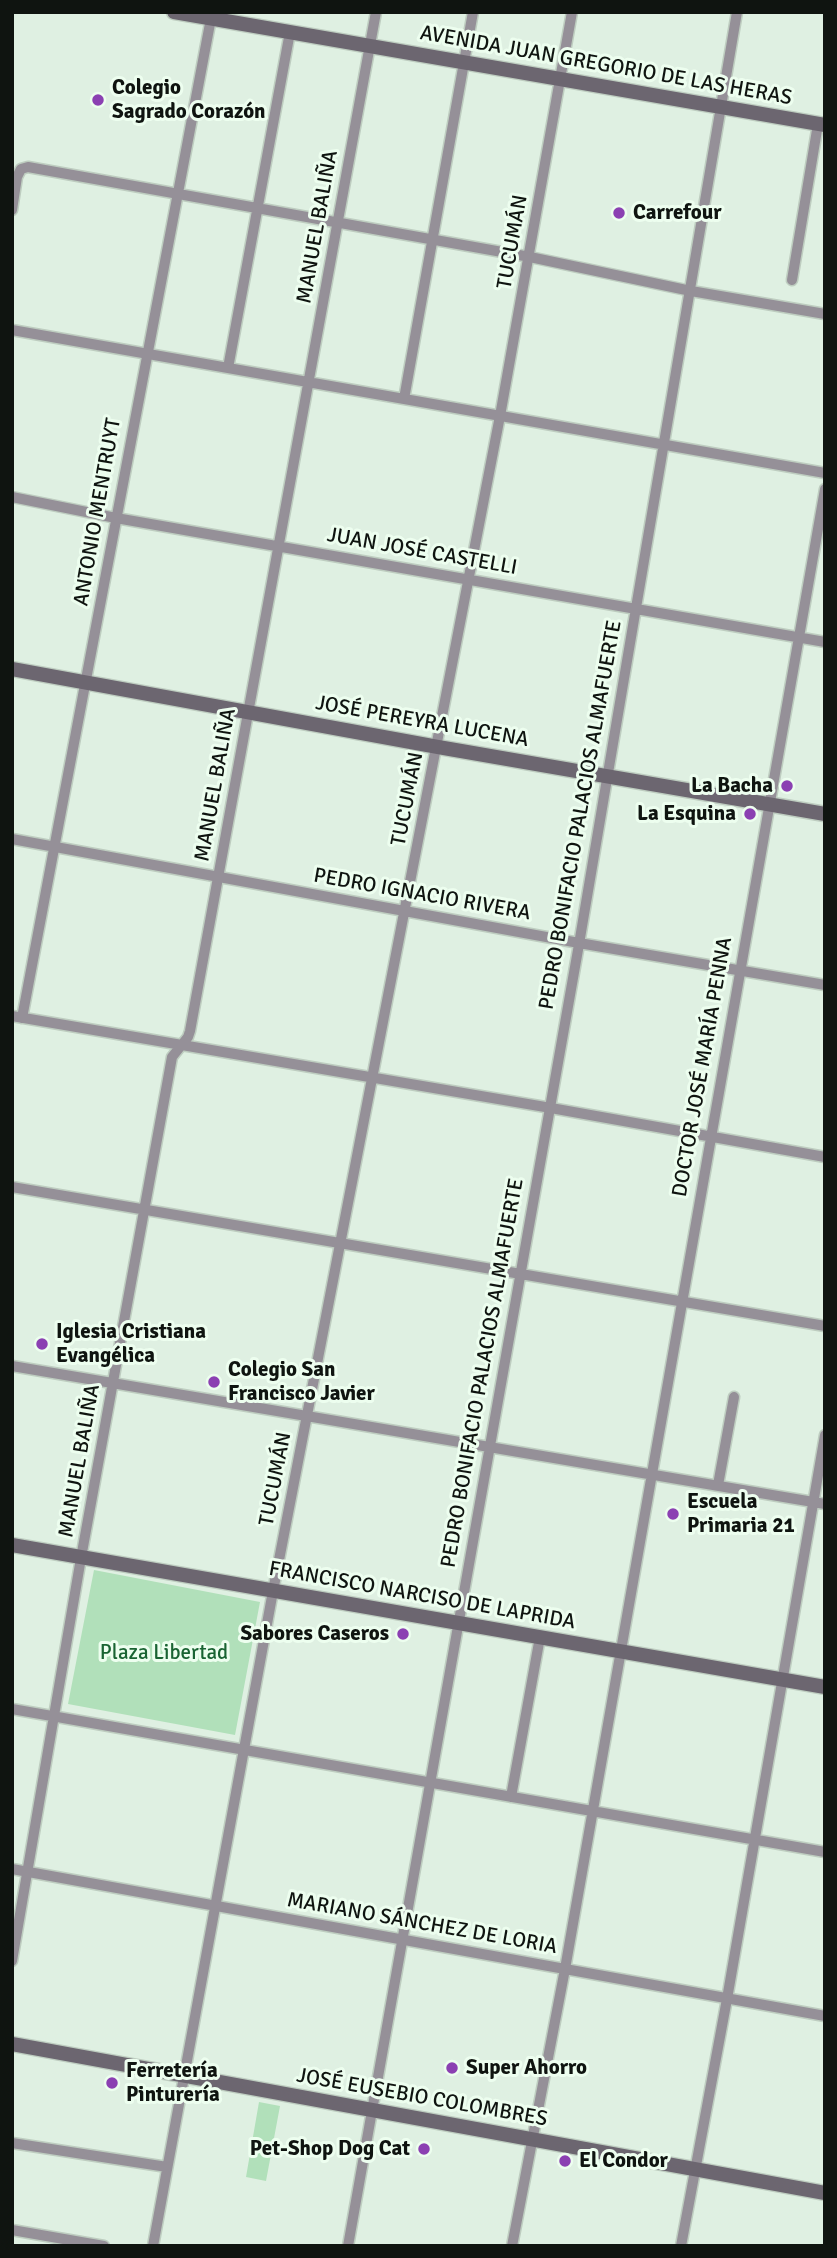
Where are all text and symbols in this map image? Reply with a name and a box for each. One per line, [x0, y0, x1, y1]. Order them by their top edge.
street label: AVENIDA JUAN GREGORIO DE LAS HERAS [418, 21, 794, 111]
place label: Colegio Sagrado Corazón [112, 75, 266, 125]
marker: Colegio Sagrado Corazón [90, 92, 106, 108]
street label: MANUEL BALIÑA [292, 149, 344, 305]
street label: TUCUMÁN [492, 193, 534, 291]
place label: Carrefour [633, 200, 722, 226]
marker: Carrefour [611, 205, 627, 221]
street label: ANTONIO MENTRUYT [69, 416, 127, 608]
street label: JUAN JOSÉ CASTELLI [325, 523, 519, 581]
street label: PEDRO BONIFACIO PALACIOS ALMAFUERTE [534, 618, 628, 1012]
street label: JOSÉ PEREYRA LUCENA [313, 691, 531, 753]
street label: MANUEL BALIÑA [190, 707, 242, 863]
street label: TUCUMÁN [387, 750, 429, 848]
place label: La Bacha [691, 773, 773, 799]
marker: La Bacha [779, 778, 795, 794]
place label: La Esquina [637, 801, 736, 827]
marker: La Esquina [742, 806, 758, 822]
street label: PEDRO IGNACIO RIVERA [311, 863, 533, 927]
street label: DOCTOR JOSÉ MARÍA PENNA [668, 935, 738, 1199]
street label: PEDRO BONIFACIO PALACIOS ALMAFUERTE [436, 1176, 530, 1570]
place label: Iglesia Cristiana Evangélica [56, 1319, 206, 1369]
marker: Iglesia Cristiana Evangélica [34, 1336, 50, 1352]
place label: Colegio San Francisco Javier [228, 1357, 375, 1407]
marker: Colegio San Francisco Javier [206, 1374, 222, 1390]
street label: MANUEL BALIÑA [54, 1383, 106, 1539]
street label: TUCUMÁN [255, 1430, 297, 1528]
place label: Escuela Primaria 21 [687, 1489, 795, 1539]
marker: Escuela Primaria 21 [665, 1506, 681, 1522]
street label: FRANCISCO NARCISO DE LAPRIDA [267, 1557, 577, 1635]
place label: Sabores Caseros [240, 1621, 389, 1647]
marker: Sabores Caseros [395, 1626, 411, 1642]
park label: Plaza Libertad [100, 1640, 228, 1666]
street label: MARIANO SÁNCHEZ DE LORIA [285, 1888, 559, 1960]
place label: Super Ahorro [466, 2055, 587, 2081]
place label: Ferretería Pinturería [126, 2058, 220, 2108]
marker: Super Ahorro [444, 2060, 460, 2076]
street label: JOSÉ EUSEBIO COLOMBRES [295, 2064, 549, 2132]
marker: Ferretería Pinturería [104, 2075, 120, 2091]
place label: Pet-Shop Dog Cat [250, 2136, 410, 2162]
marker: Pet-Shop Dog Cat [416, 2141, 432, 2157]
place label: El Condor [579, 2148, 668, 2174]
marker: El Condor [557, 2153, 573, 2169]

